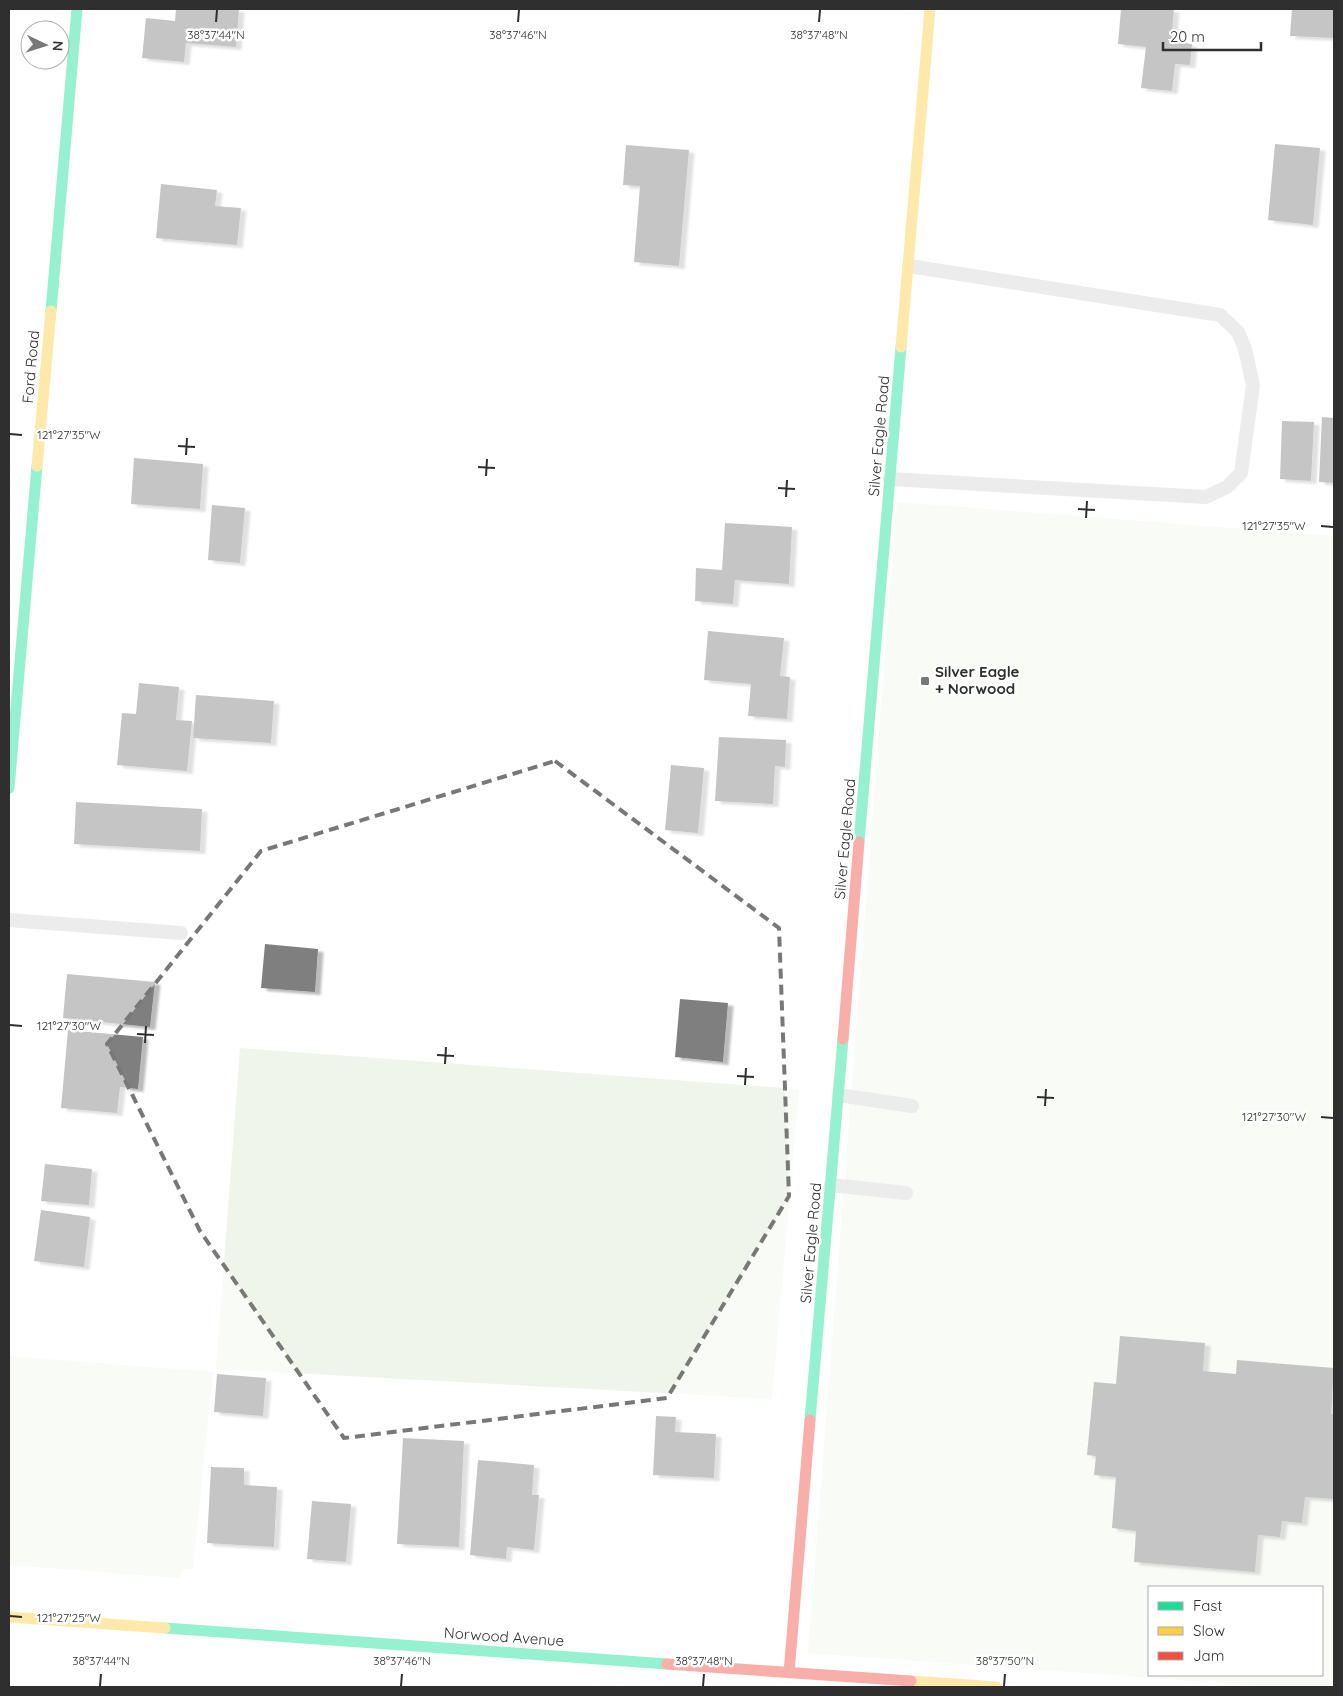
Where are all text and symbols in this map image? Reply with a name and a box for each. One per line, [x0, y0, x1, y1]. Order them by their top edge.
north arrow [20, 20, 70, 70]
scale bar [1163, 20, 1260, 52]
text: 38°37'44"N [187, 27, 245, 42]
text: 38°37'46"N [489, 27, 547, 42]
text: 38°37'48"N [790, 27, 848, 42]
text: 20 m [1170, 27, 1205, 46]
text: N [49, 40, 67, 52]
street label: Ford Road [18, 330, 43, 404]
street label: Silver Eagle Road [864, 375, 893, 497]
text: 121°27'35"W [37, 427, 101, 442]
text: 121°27'35"W [1242, 518, 1306, 533]
place label: Silver Eagle + Norwood [935, 662, 1020, 698]
marker: Silver Eagle + Norwood [919, 675, 931, 687]
street label: Silver Eagle Road [830, 778, 859, 900]
text: 121°27'30"W [37, 1018, 101, 1033]
text: 121°27'30"W [1242, 1109, 1306, 1124]
street label: Silver Eagle Road [796, 1182, 825, 1304]
legend [1148, 1586, 1323, 1676]
text: Fast [1193, 1596, 1222, 1615]
text: 121°27'25"W [37, 1610, 101, 1625]
text: Slow [1193, 1621, 1225, 1640]
street label: Norwood Avenue [443, 1623, 565, 1650]
text: Jam [1193, 1646, 1224, 1665]
text: 38°37'44"N [72, 1653, 130, 1668]
text: 38°37'46"N [373, 1653, 431, 1668]
text: 38°37'48"N [675, 1653, 733, 1668]
text: 38°37'50"N [976, 1653, 1034, 1668]

